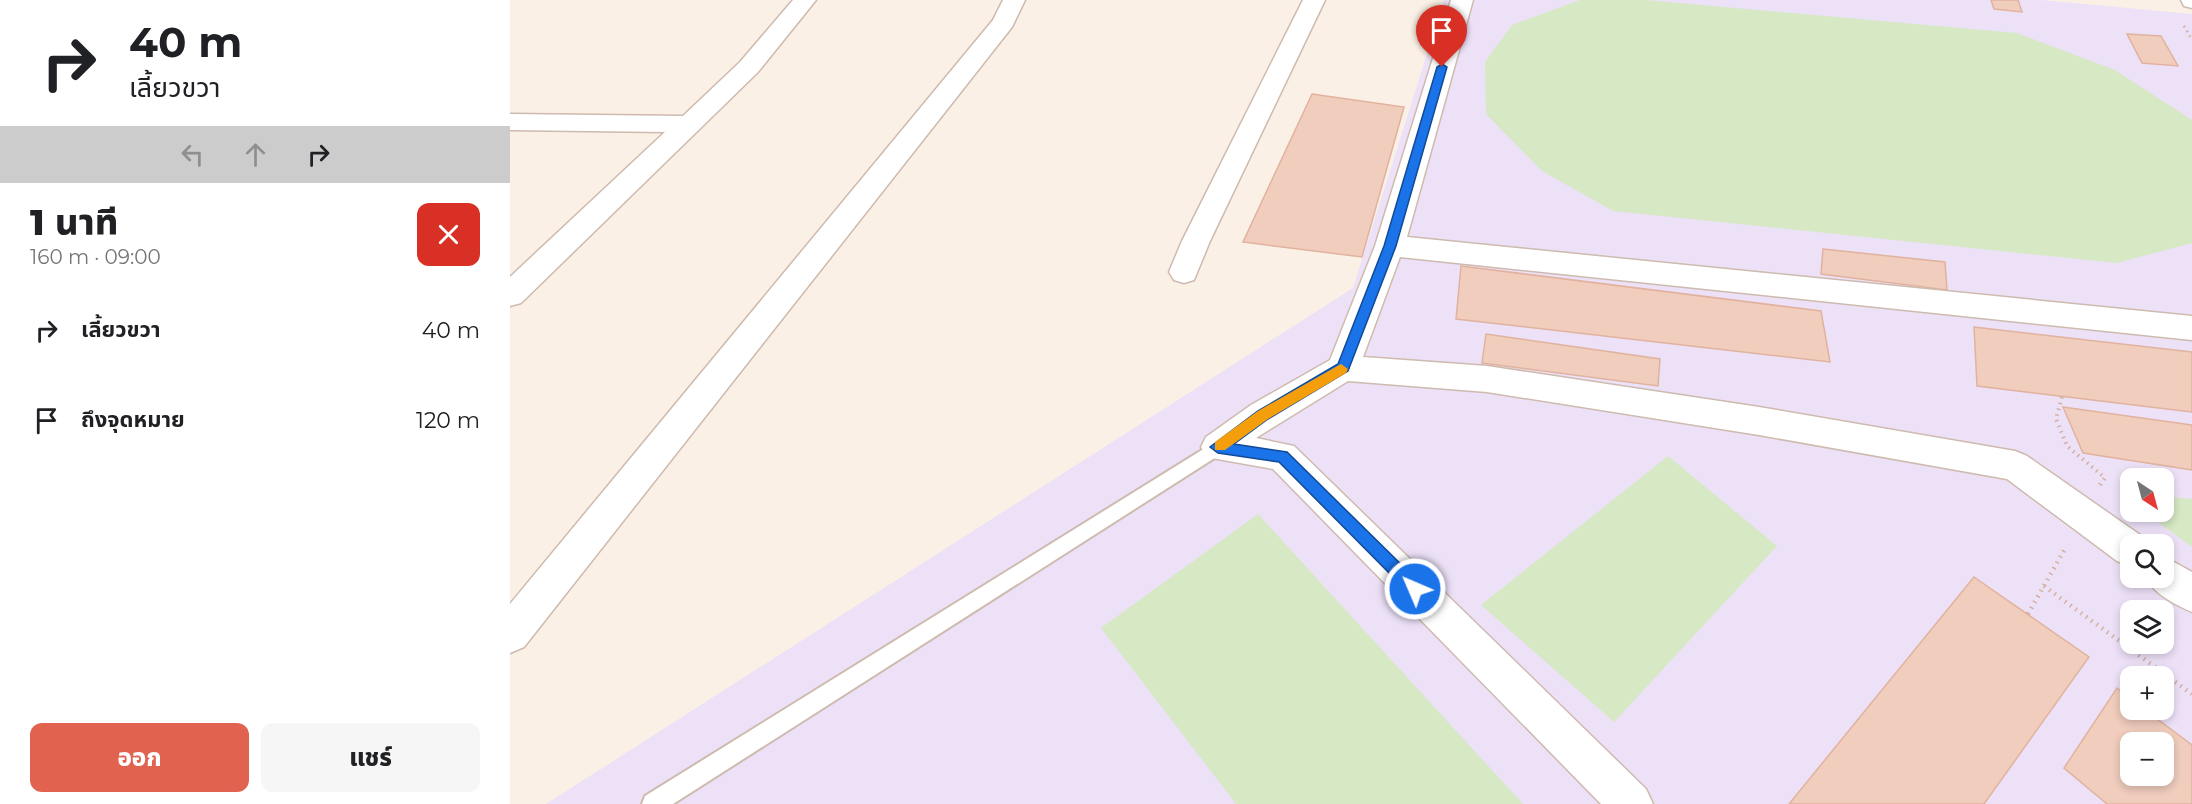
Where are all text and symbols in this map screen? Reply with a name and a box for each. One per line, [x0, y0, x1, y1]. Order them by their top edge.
pin [1416, 5, 1467, 67]
icon: arrive [1425, 14, 1458, 47]
text: 40 m [129, 16, 242, 68]
icon: right [30, 24, 108, 102]
text: เลี้ยวขวา [129, 71, 220, 104]
icon: left [176, 138, 209, 171]
icon: ahead [239, 138, 272, 171]
icon: right [302, 138, 335, 171]
text: 1 นาที [30, 200, 118, 244]
button: close [417, 203, 480, 266]
text: 160 m · 09:00 [30, 245, 161, 269]
icon: right [30, 314, 63, 347]
text: เลี้ยวขวา [81, 316, 161, 343]
text: 40 m [422, 317, 480, 344]
icon: arrive [30, 404, 63, 437]
text: ถึงจุดหมาย [81, 406, 185, 433]
text: 120 m [416, 407, 480, 434]
north arrow [2120, 468, 2174, 522]
map controls [2120, 468, 2174, 786]
button: search [2120, 534, 2174, 588]
position arrow [1383, 557, 1447, 621]
button: layers [2120, 600, 2174, 654]
button: + [2120, 666, 2174, 720]
button: ออก [30, 723, 249, 792]
button: แชร์ [261, 723, 480, 792]
button: − [2120, 732, 2174, 786]

